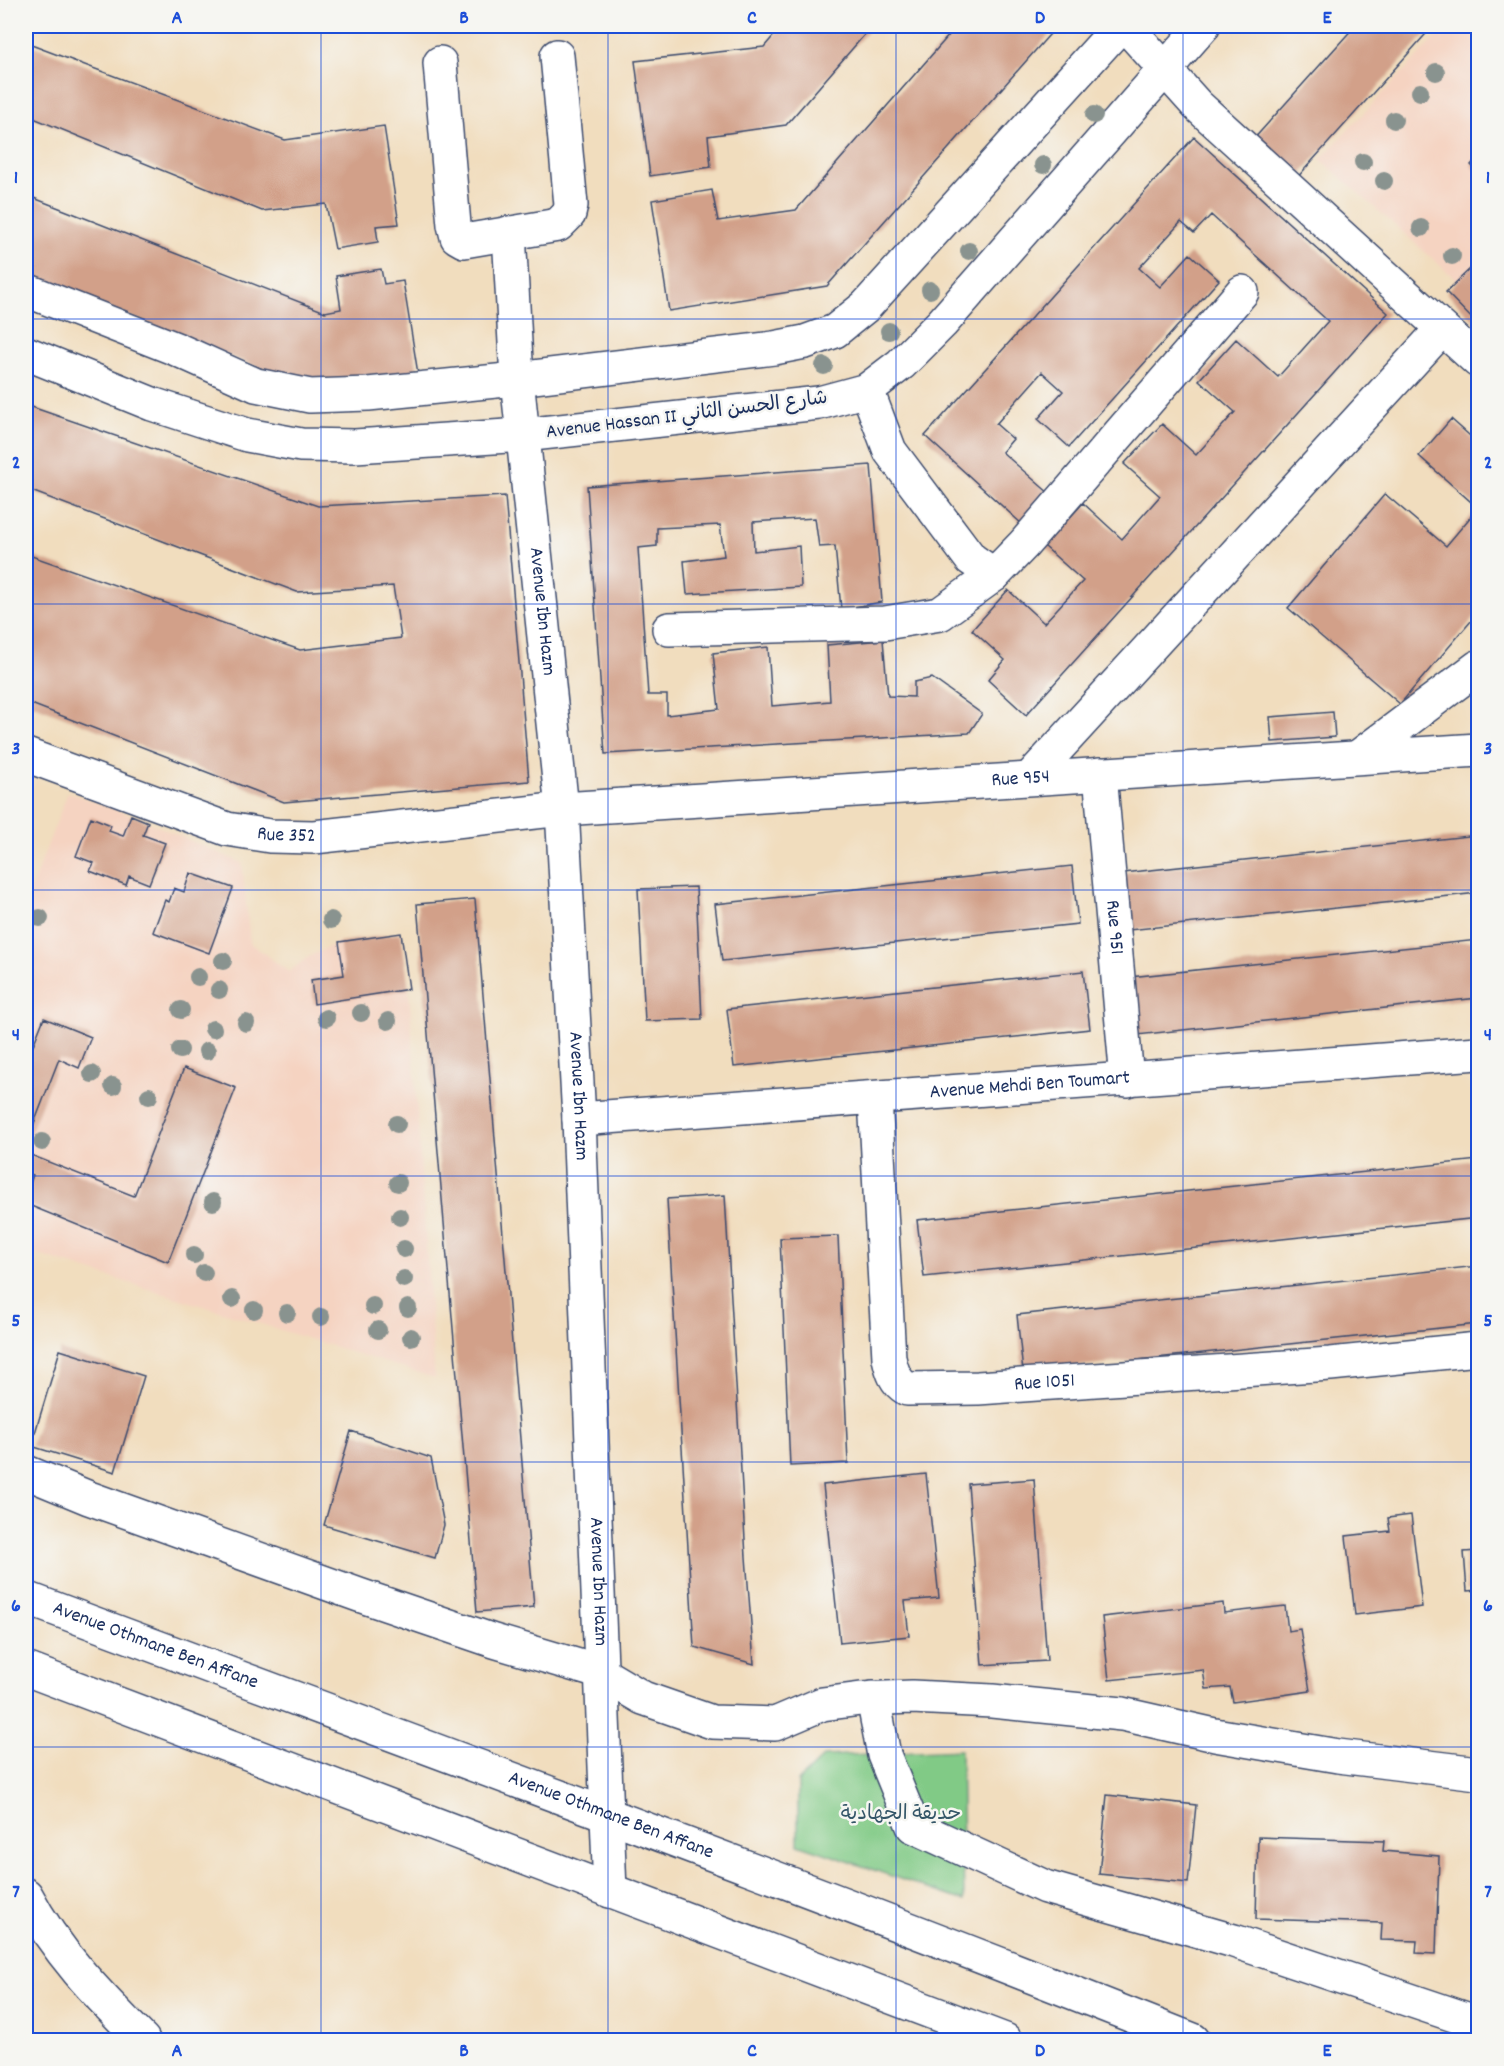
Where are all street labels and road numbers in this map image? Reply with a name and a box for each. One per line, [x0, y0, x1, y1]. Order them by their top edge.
street label: Avenue Hassan II شارع الحسن الثاني [545, 385, 829, 448]
street label: Avenue Ibn Hazm [521, 546, 562, 677]
street label: Rue 954 [991, 764, 1051, 795]
street label: Rue 352 [255, 820, 316, 851]
street label: Rue 951 [1097, 899, 1130, 956]
street label: Avenue Ibn Hazm [560, 1031, 595, 1161]
street label: Avenue Mehdi Ben Toumart [929, 1065, 1131, 1107]
street label: Rue 1051 [1013, 1367, 1076, 1400]
street label: Avenue Ibn Hazm [581, 1517, 614, 1647]
street label: Avenue Othmane Ben Affane [49, 1595, 262, 1697]
street label: Avenue Othmane Ben Affane [504, 1765, 718, 1867]

